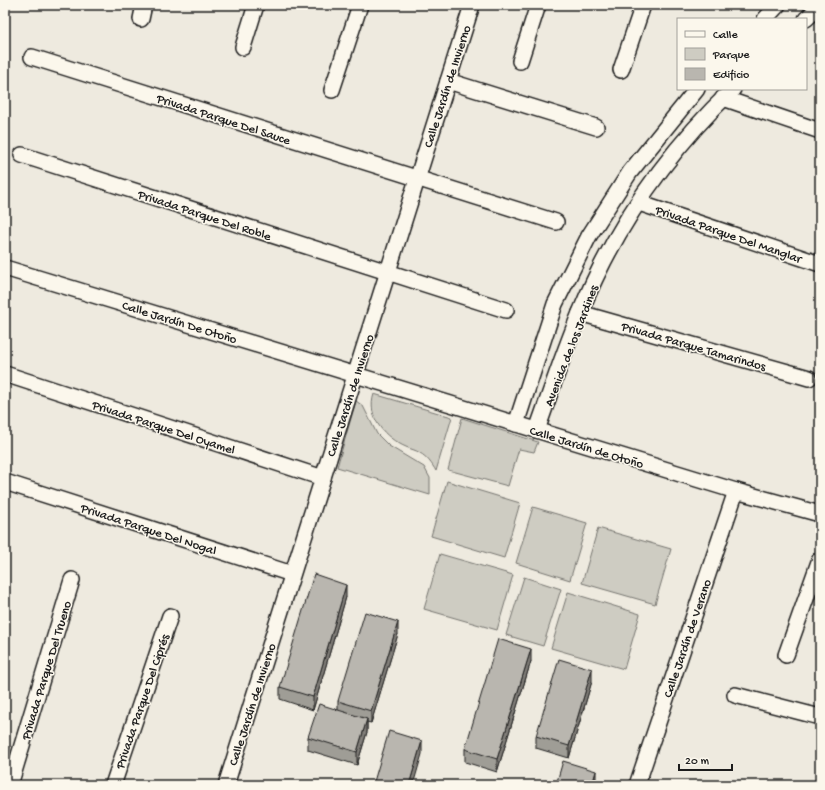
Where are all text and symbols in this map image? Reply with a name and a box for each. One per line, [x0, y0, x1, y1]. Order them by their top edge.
legend [677, 18, 807, 90]
street label: Calle Jardín de Invierno [422, 24, 475, 150]
text: Calle [713, 29, 738, 43]
text: Parque [712, 49, 750, 63]
text: Edificio [713, 69, 749, 83]
street label: Privada Parque Del Sauce [154, 91, 292, 149]
street label: Privada Parque Del Roble [135, 187, 273, 245]
street label: Privada Parque Del Manglar [652, 203, 805, 268]
street label: Avenida de los Jardines [542, 282, 603, 409]
street label: Calle Jardín De Otoño [120, 299, 239, 348]
street label: Privada Parque Tamarindos [618, 319, 768, 376]
street label: Calle Jardín de Invierno [325, 333, 378, 459]
street label: Privada Parque Del Oyamel [89, 398, 237, 459]
street label: Calle Jardín de Otoño [527, 424, 645, 473]
street label: Privada Parque Del Nogal [77, 501, 218, 559]
street label: Calle Jardín de Verano [661, 577, 716, 700]
street label: Privada Parque Del Trueno [19, 599, 76, 743]
street label: Privada Parque Del Ciprés [113, 631, 174, 772]
street label: Calle Jardín de Invierno [227, 642, 280, 768]
scale bar [679, 746, 732, 772]
text: 20 m [685, 755, 710, 769]

